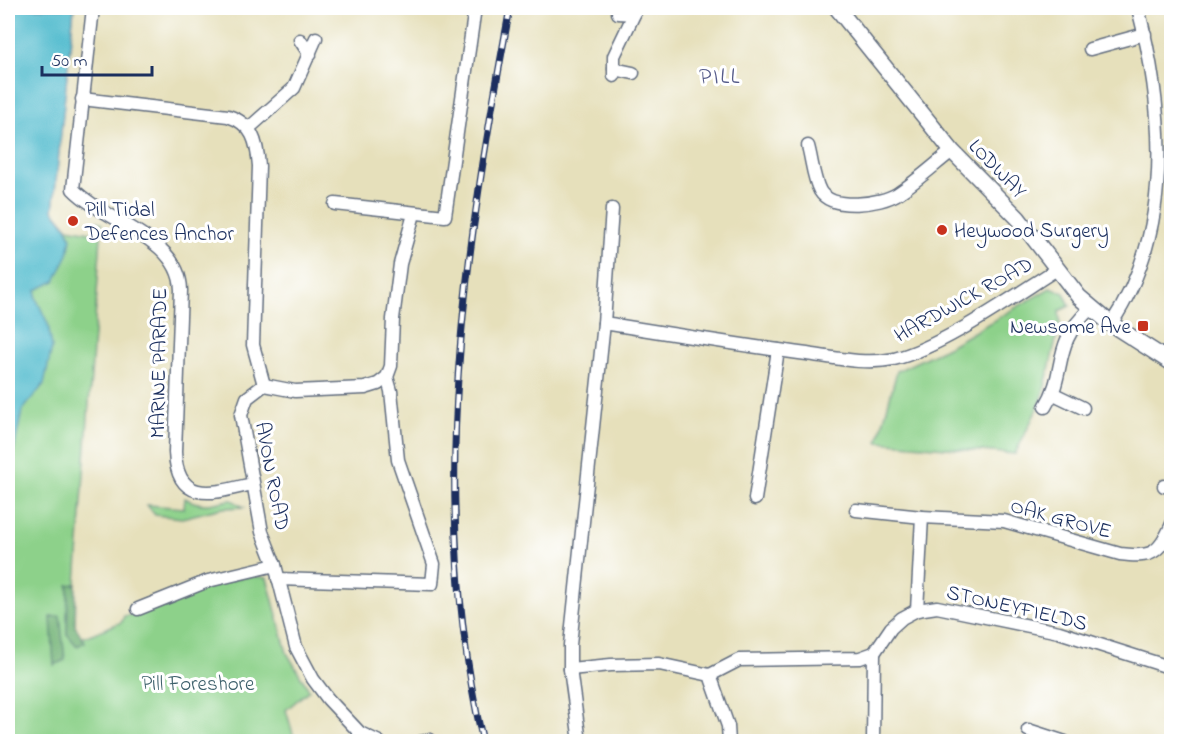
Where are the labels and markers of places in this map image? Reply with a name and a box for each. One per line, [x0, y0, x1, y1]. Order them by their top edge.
place label: Pill Tidal Defences Anchor [84, 196, 235, 250]
marker: Pill Tidal Defences Anchor [66, 214, 80, 228]
place label: Heywood Surgery [954, 217, 1109, 249]
marker: Heywood Surgery [935, 223, 949, 237]
place label: Newsome Ave [1010, 313, 1132, 343]
marker: Newsome Ave [1136, 319, 1150, 333]

